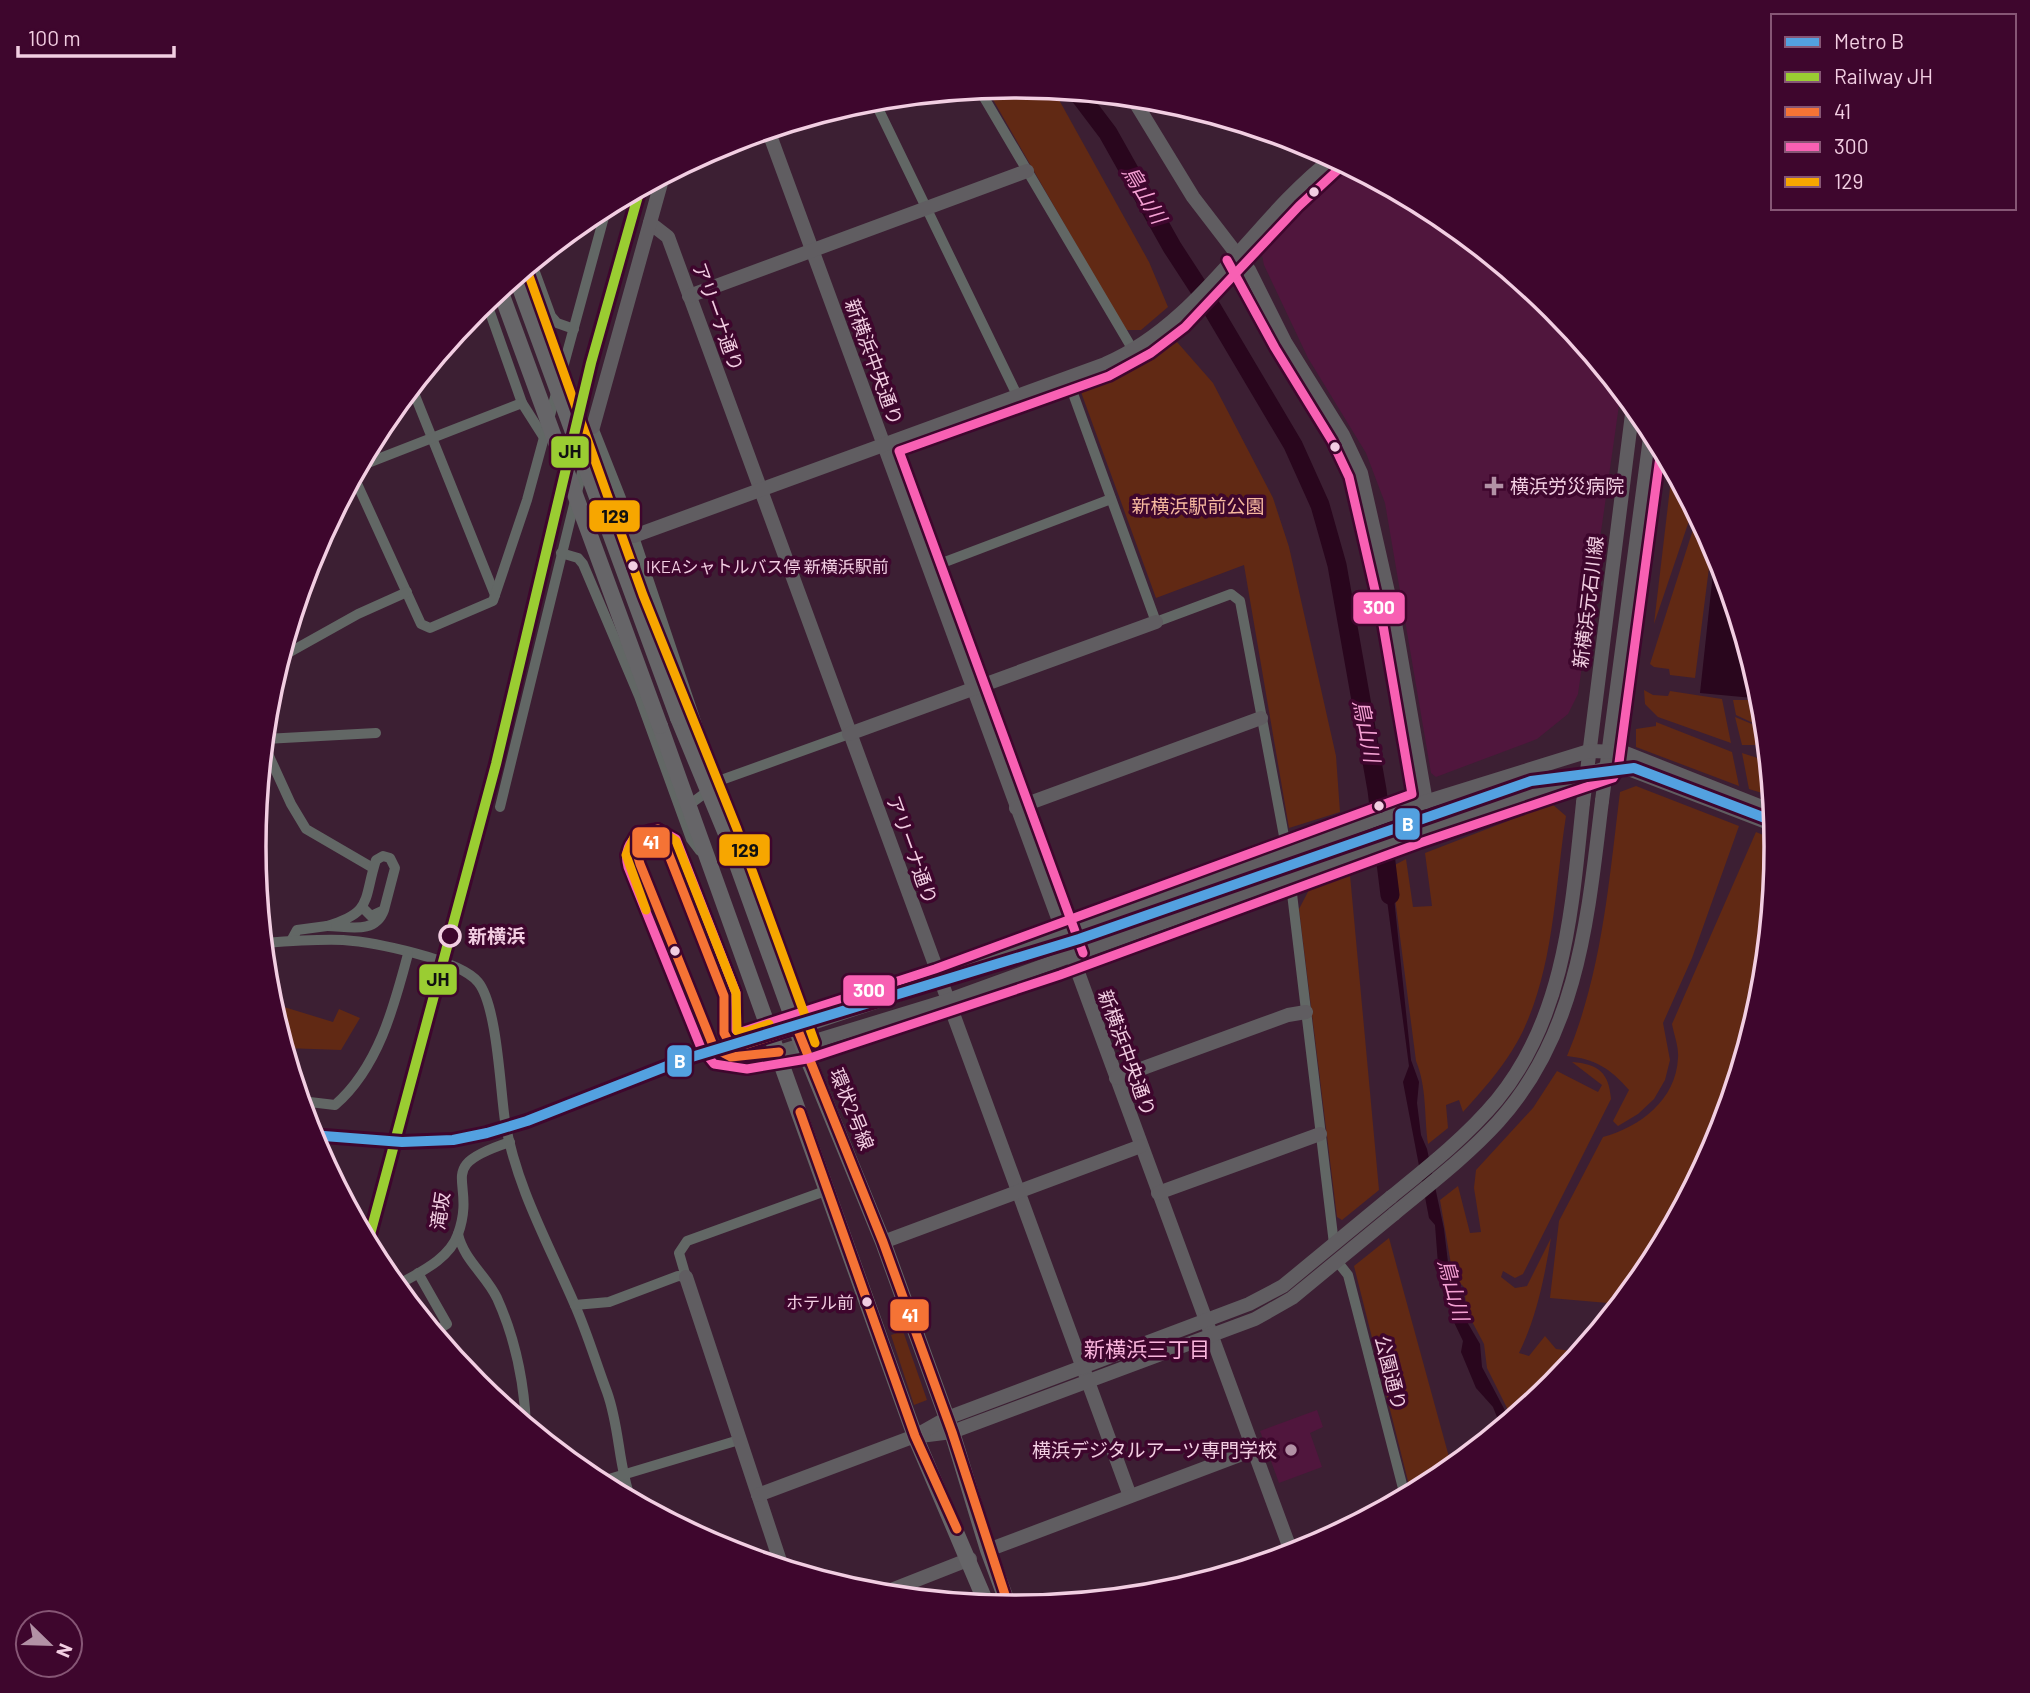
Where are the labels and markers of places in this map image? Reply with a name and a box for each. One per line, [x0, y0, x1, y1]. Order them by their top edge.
unlabelled marker [1307, 185, 1321, 199]
unlabelled marker [1328, 440, 1342, 454]
place label: 横浜労災病院 [1510, 474, 1624, 497]
marker: 横浜労災病院 [1484, 476, 1504, 496]
place label: IKEAシャトルバス停 新横浜駅前 [646, 556, 889, 576]
marker: IKEAシャトルバス停 新横浜駅前 [626, 559, 640, 573]
unlabelled marker [1372, 799, 1386, 813]
place label: 新横浜 [468, 924, 525, 947]
marker: 新横浜 [439, 925, 461, 947]
unlabelled marker [668, 944, 682, 958]
place label: ホテル前 [786, 1292, 854, 1312]
marker: ホテル前 [860, 1295, 874, 1309]
place label: 横浜デジタルアーツ専門学校 [1032, 1438, 1277, 1461]
marker: 横浜デジタルアーツ専門学校 [1283, 1442, 1299, 1458]

